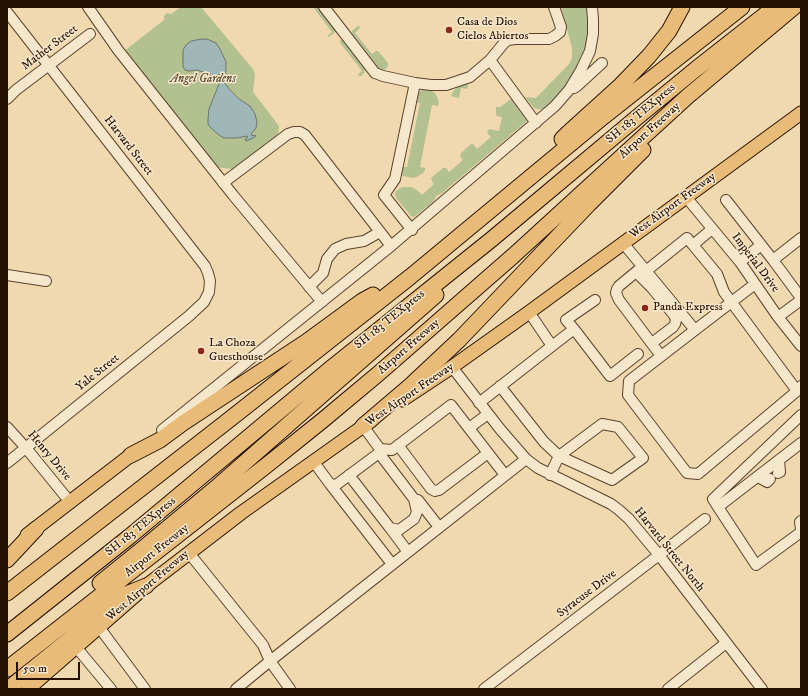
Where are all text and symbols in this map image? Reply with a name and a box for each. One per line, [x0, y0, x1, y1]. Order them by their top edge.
place label: Casa de Dios Cielos Abiertos [457, 16, 528, 44]
street label: Mather Street [19, 22, 81, 74]
marker: Casa de Dios Cielos Abiertos [444, 25, 454, 35]
park label: Angel Gardens [170, 73, 236, 87]
street label: SH 183 TEXpress [603, 81, 679, 147]
street label: Airport Freeway [616, 100, 684, 162]
street label: Harvard Street [100, 113, 156, 179]
street label: West Airport Freeway [627, 170, 719, 242]
street label: Imperial Drive [728, 231, 782, 295]
street label: SH 183 TEXpress [352, 287, 428, 353]
place label: Panda Express [653, 301, 723, 315]
marker: Panda Express [640, 303, 650, 313]
street label: Airport Freeway [375, 316, 443, 378]
place label: La Choza Guesthouse [209, 337, 263, 365]
marker: La Choza Guesthouse [196, 346, 206, 356]
street label: Yale Street [73, 351, 123, 395]
street label: West Airport Freeway [363, 360, 457, 430]
street label: Henry Drive [24, 428, 74, 484]
street label: SH 183 TEXpress [103, 494, 179, 560]
street label: Harvard Street North [631, 505, 707, 595]
street label: Airport Freeway [122, 521, 192, 581]
street label: West Airport Freeway [104, 547, 192, 625]
street label: Syracuse Drive [554, 567, 620, 621]
scale bar [18, 654, 82, 680]
text: 50 m [23, 661, 47, 676]

